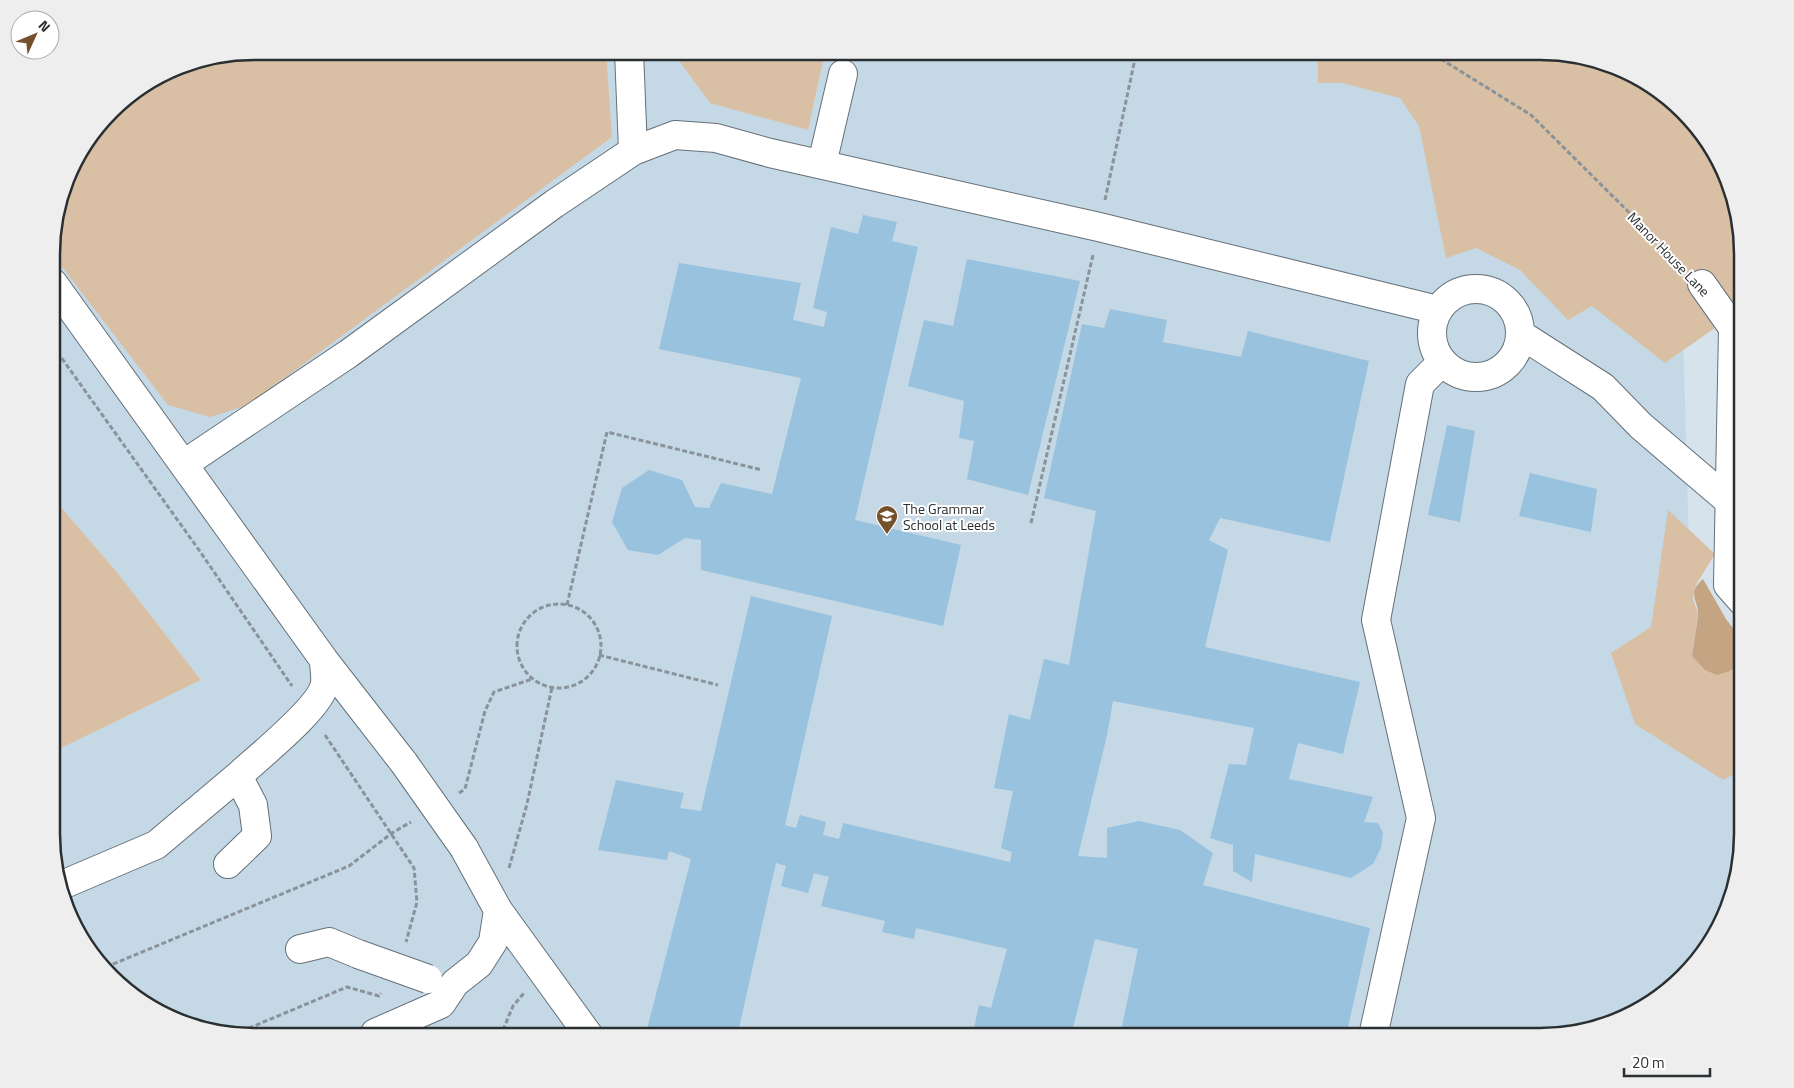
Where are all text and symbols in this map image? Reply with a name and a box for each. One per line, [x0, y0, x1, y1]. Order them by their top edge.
north arrow [10, 10, 60, 60]
text: N [34, 15, 56, 36]
street label: Manor House Lane [1623, 207, 1715, 301]
place label: The Grammar School at Leeds [903, 498, 995, 535]
school or university icon: The Grammar School at Leeds [875, 504, 899, 535]
scale bar [1624, 1046, 1710, 1078]
text: 20 m [1632, 1051, 1665, 1074]

